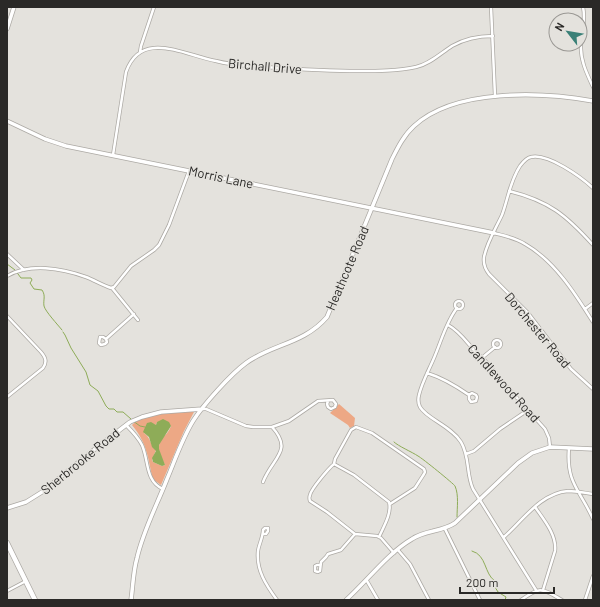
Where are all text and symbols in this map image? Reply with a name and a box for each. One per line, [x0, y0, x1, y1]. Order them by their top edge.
north arrow [548, 12, 588, 52]
text: N [552, 20, 566, 33]
street label: Birchall Drive [227, 55, 303, 77]
street label: Morris Lane [187, 162, 255, 192]
street label: Heathcote Road [322, 223, 372, 313]
street label: Dorchester Road [502, 289, 574, 371]
street label: Candlewood Road [465, 340, 543, 426]
street label: Sherbrooke Road [37, 424, 123, 498]
scale bar [460, 569, 554, 595]
text: 200 m [466, 575, 498, 589]

